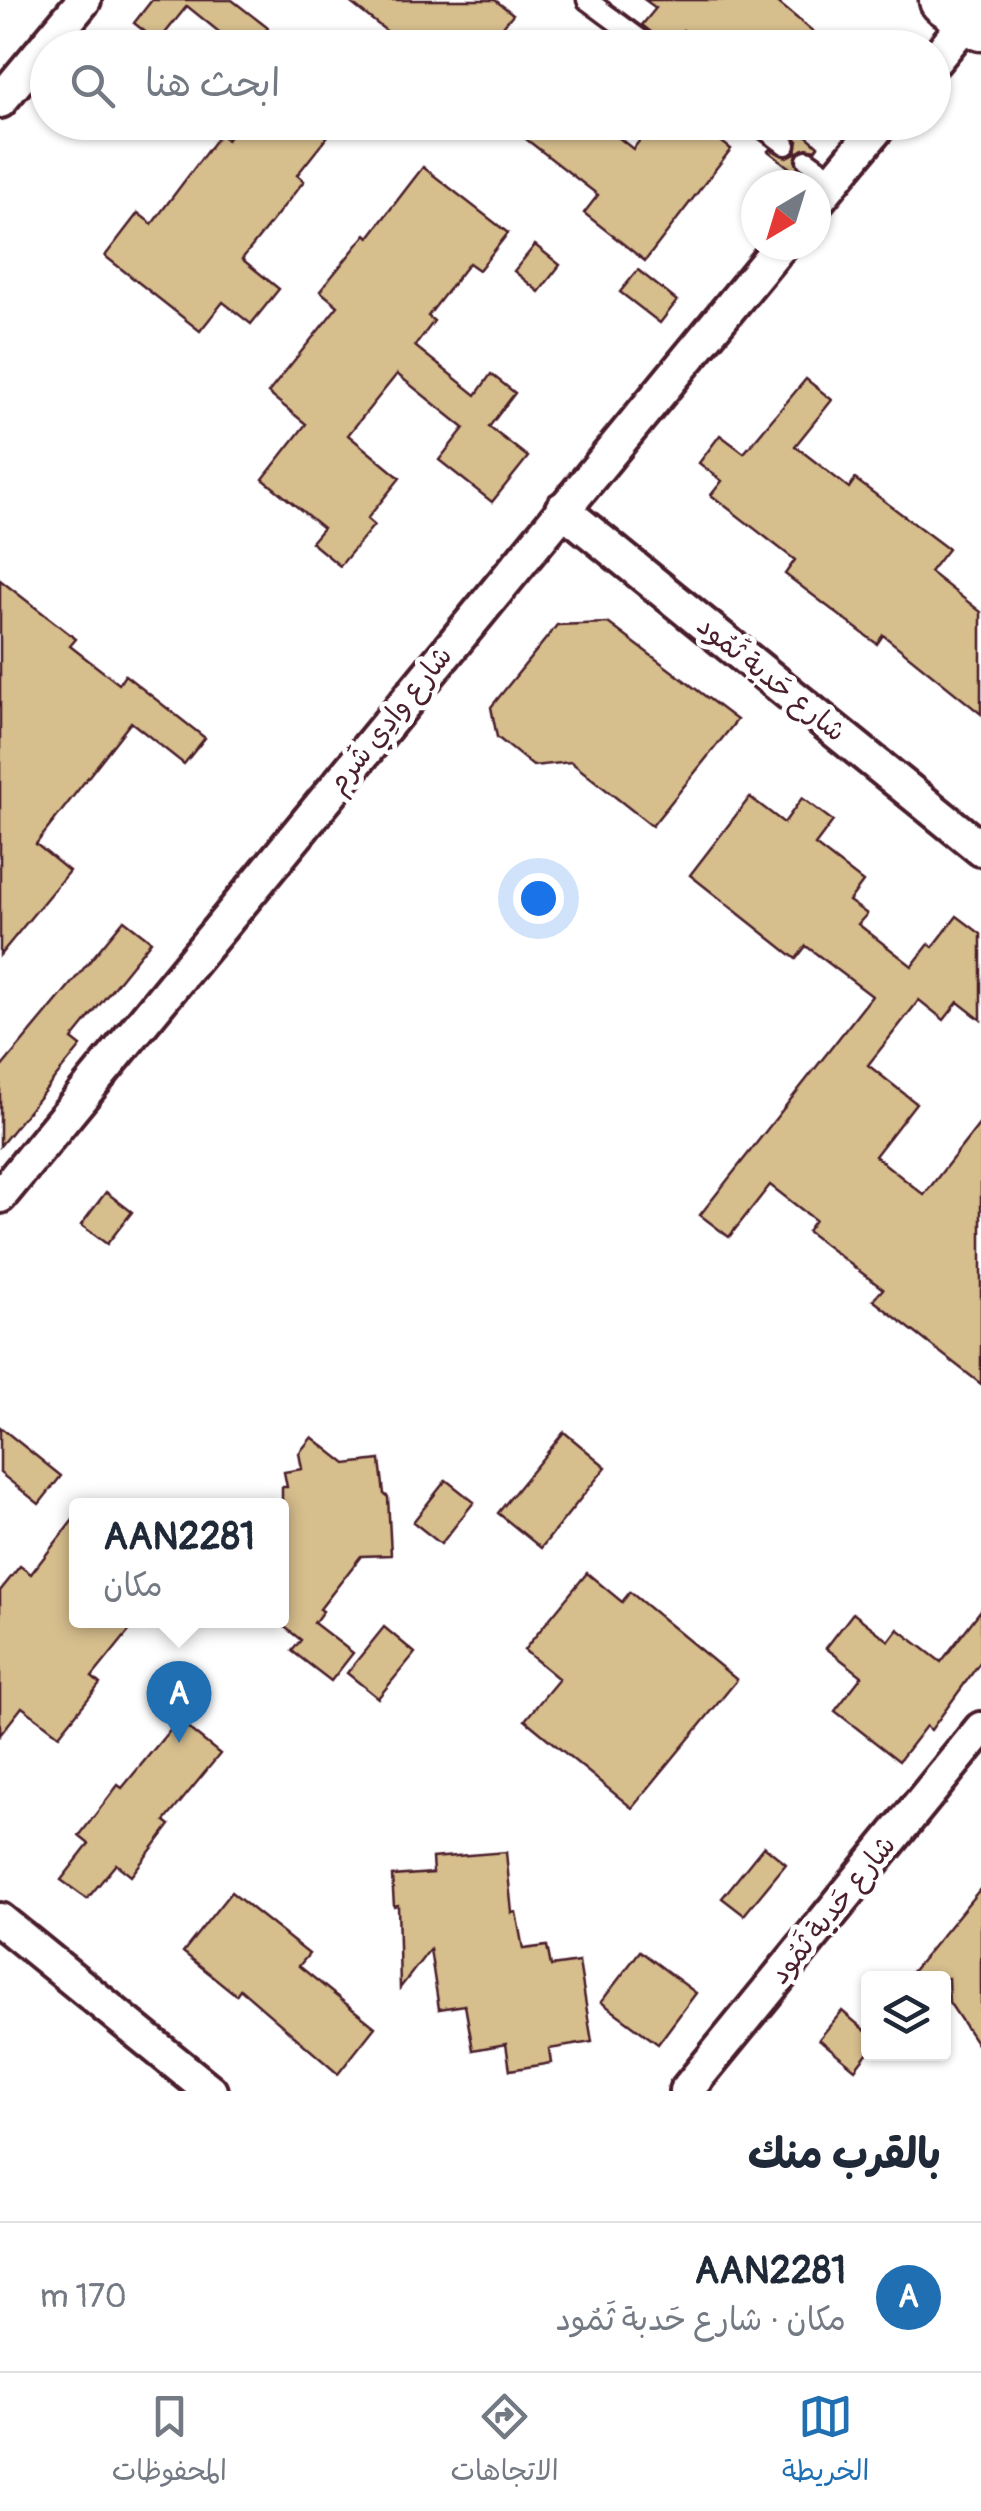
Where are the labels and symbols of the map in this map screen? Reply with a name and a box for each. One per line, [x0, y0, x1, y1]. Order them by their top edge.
north arrow [741, 170, 831, 260]
street label: شارع حَدبة ثَمُود [689, 608, 853, 750]
street label: شارع وادِي شَرم [320, 639, 462, 803]
your location [513, 873, 564, 924]
pin: A [146, 1660, 212, 1743]
street label: شارع حَدبة ثَمُود [762, 1828, 904, 1992]

